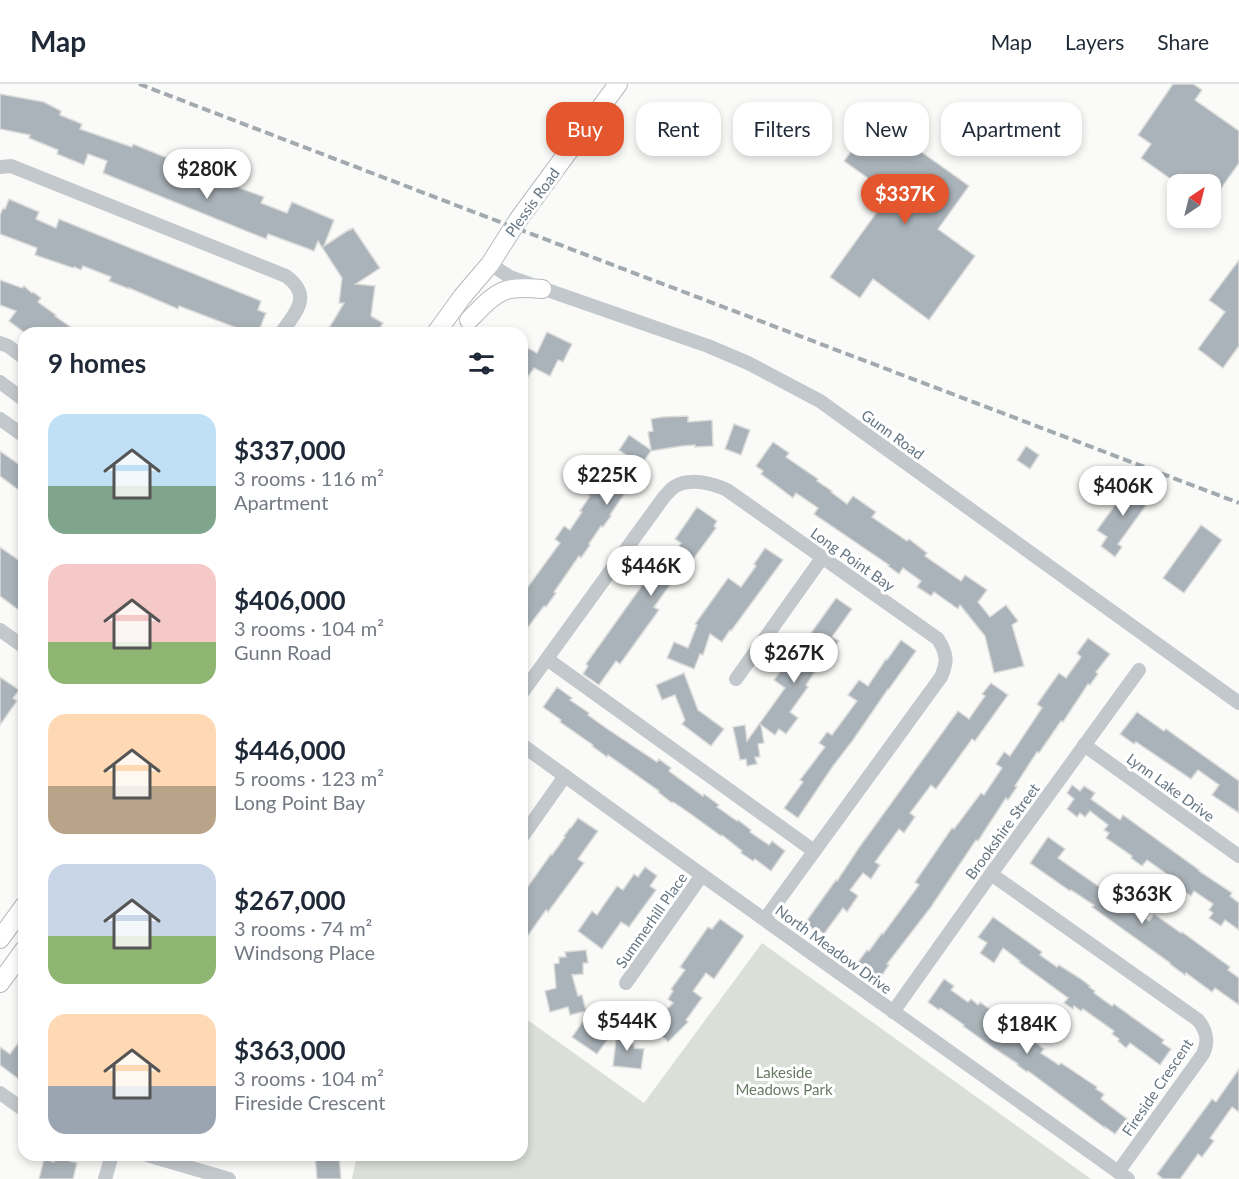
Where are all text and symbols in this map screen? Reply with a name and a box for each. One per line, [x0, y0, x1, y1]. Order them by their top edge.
text: Map [30, 24, 86, 58]
text: Map [991, 29, 1032, 54]
text: Layers [1065, 29, 1124, 54]
text: Share [1157, 29, 1209, 54]
chip: Buy [546, 102, 624, 156]
chip: Rent [636, 102, 721, 156]
chip: Filters [733, 102, 832, 156]
chip: New [844, 102, 929, 156]
chip: Apartment [941, 102, 1082, 156]
pin: $280K [165, 149, 249, 200]
text: $280K [177, 156, 237, 180]
street label: Plessis Road [501, 164, 563, 240]
pin: $337K [863, 174, 947, 225]
north arrow [1167, 174, 1221, 228]
map controls [1167, 174, 1221, 228]
text: $337K [875, 181, 935, 205]
text: 9 homes [48, 347, 146, 379]
icon: filters [465, 347, 498, 380]
street label: Gunn Road [858, 405, 928, 463]
text: $337,000 [234, 434, 346, 466]
icon: home [96, 438, 168, 510]
pin: $225K [565, 455, 649, 506]
text: $225K [577, 462, 637, 486]
text: 3 rooms · 116 m² [234, 466, 384, 490]
pin: $406K [1081, 466, 1165, 517]
text: $406K [1093, 473, 1153, 497]
text: Apartment [234, 490, 328, 514]
street label: Long Point Bay [808, 523, 899, 595]
pin: $446K [609, 546, 693, 597]
text: $446K [621, 553, 681, 577]
text: $406,000 [234, 584, 346, 616]
icon: home [96, 588, 168, 660]
text: 3 rooms · 104 m² [234, 616, 384, 640]
pin: $267K [752, 633, 836, 684]
text: Gunn Road [234, 640, 331, 664]
text: $267K [764, 640, 824, 664]
text: $446,000 [234, 734, 346, 766]
icon: home [96, 738, 168, 810]
street label: Lynn Lake Drive [1123, 749, 1219, 825]
text: 5 rooms · 123 m² [234, 766, 384, 790]
street label: Brookshire Street [961, 779, 1043, 882]
text: Long Point Bay [234, 790, 365, 814]
street label: Summerhill Place [611, 869, 691, 971]
pin: $363K [1100, 874, 1184, 925]
text: $363K [1112, 881, 1172, 905]
text: $267,000 [234, 884, 346, 916]
icon: home [96, 888, 168, 960]
street label: North Meadow Drive [772, 901, 896, 997]
text: 3 rooms · 74 m² [234, 916, 372, 940]
text: Windsong Place [234, 940, 375, 964]
pin: $544K [585, 1001, 669, 1052]
pin: $184K [985, 1004, 1069, 1055]
text: $544K [597, 1008, 657, 1032]
text: $184K [997, 1011, 1057, 1035]
text: $363,000 [234, 1034, 346, 1066]
street label: Fireside Crescent [1118, 1034, 1197, 1139]
icon: home [96, 1038, 168, 1110]
park label: Lakeside Meadows Park [735, 1063, 833, 1098]
text: 3 rooms · 104 m² [234, 1066, 384, 1090]
text: Fireside Crescent [234, 1090, 385, 1114]

